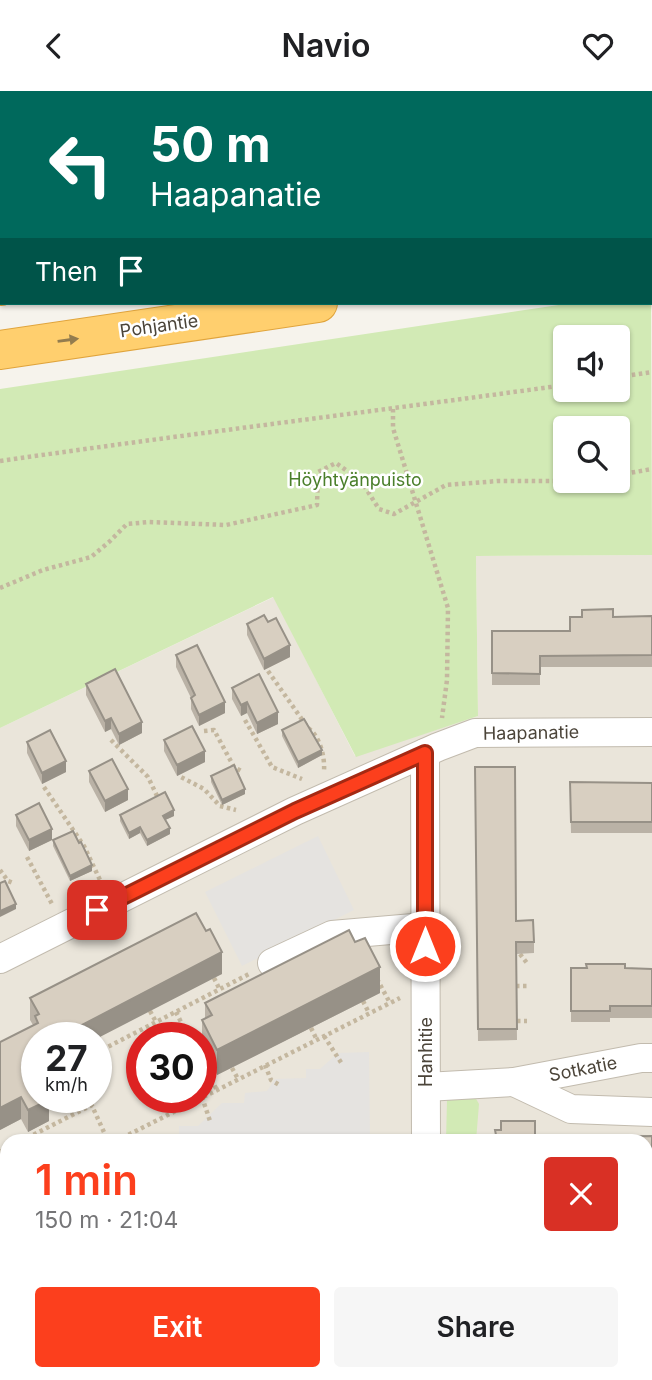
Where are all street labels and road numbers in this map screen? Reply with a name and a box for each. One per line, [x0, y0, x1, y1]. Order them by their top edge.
street label: Pohjantie [119, 310, 199, 341]
street label: Haapanatie [483, 721, 579, 744]
street label: Hanhitie [415, 1017, 436, 1087]
street label: Sotkatie [547, 1052, 619, 1085]

